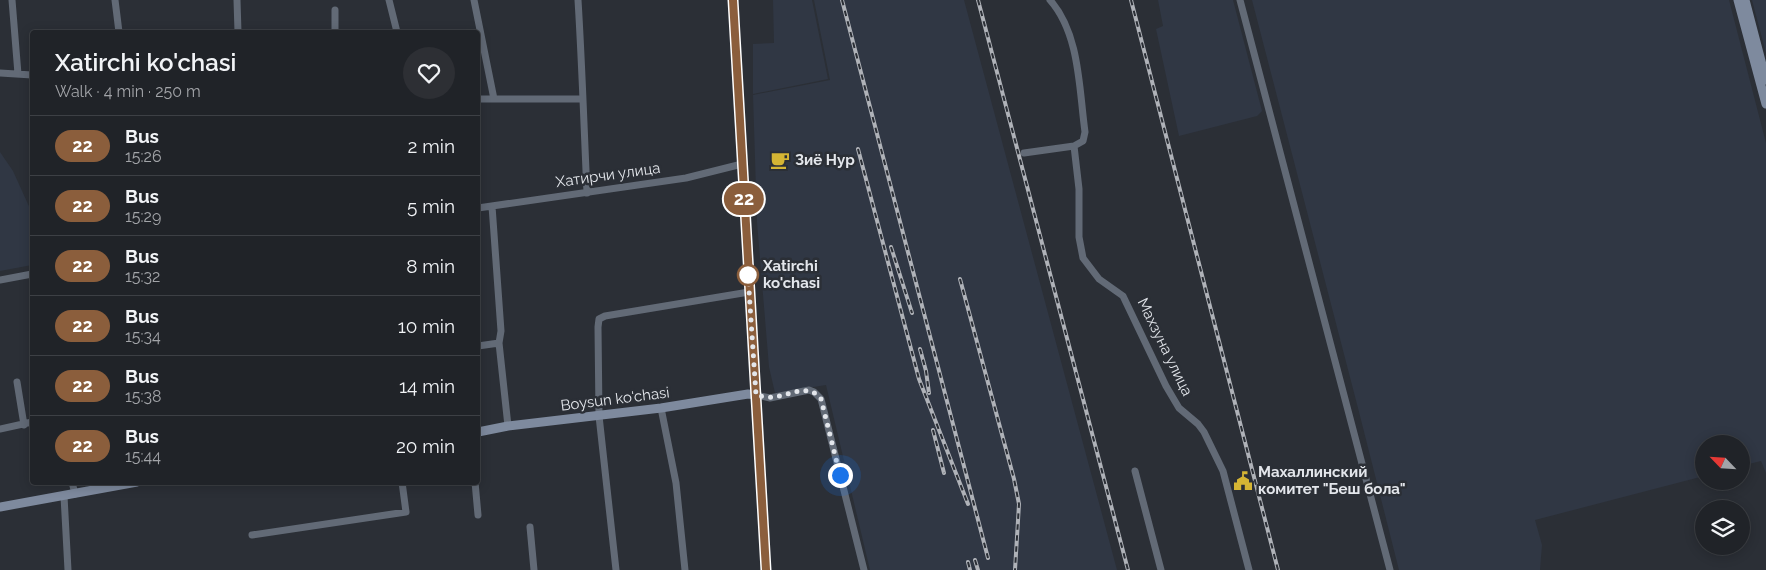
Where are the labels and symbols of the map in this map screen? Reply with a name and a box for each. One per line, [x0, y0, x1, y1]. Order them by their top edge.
cafe icon: Зиё Нур [769, 149, 791, 171]
place label: Зиё Нур [795, 151, 855, 169]
street label: Хатирчи улица [555, 159, 661, 191]
line badge: 22 [722, 183, 766, 215]
place label: Xatirchi ko'chasi [762, 257, 820, 292]
marker: Xatirchi ko'chasi [737, 264, 759, 286]
street label: Махзуна улица [1134, 295, 1196, 399]
street label: Boysun ko'chasi [559, 383, 671, 415]
north arrow [1695, 435, 1750, 490]
your location [828, 463, 853, 488]
place label: Махаллинский комитет "Беш бола" [1258, 463, 1406, 498]
public building icon: Махаллинский комитет "Беш бола" [1232, 470, 1254, 492]

